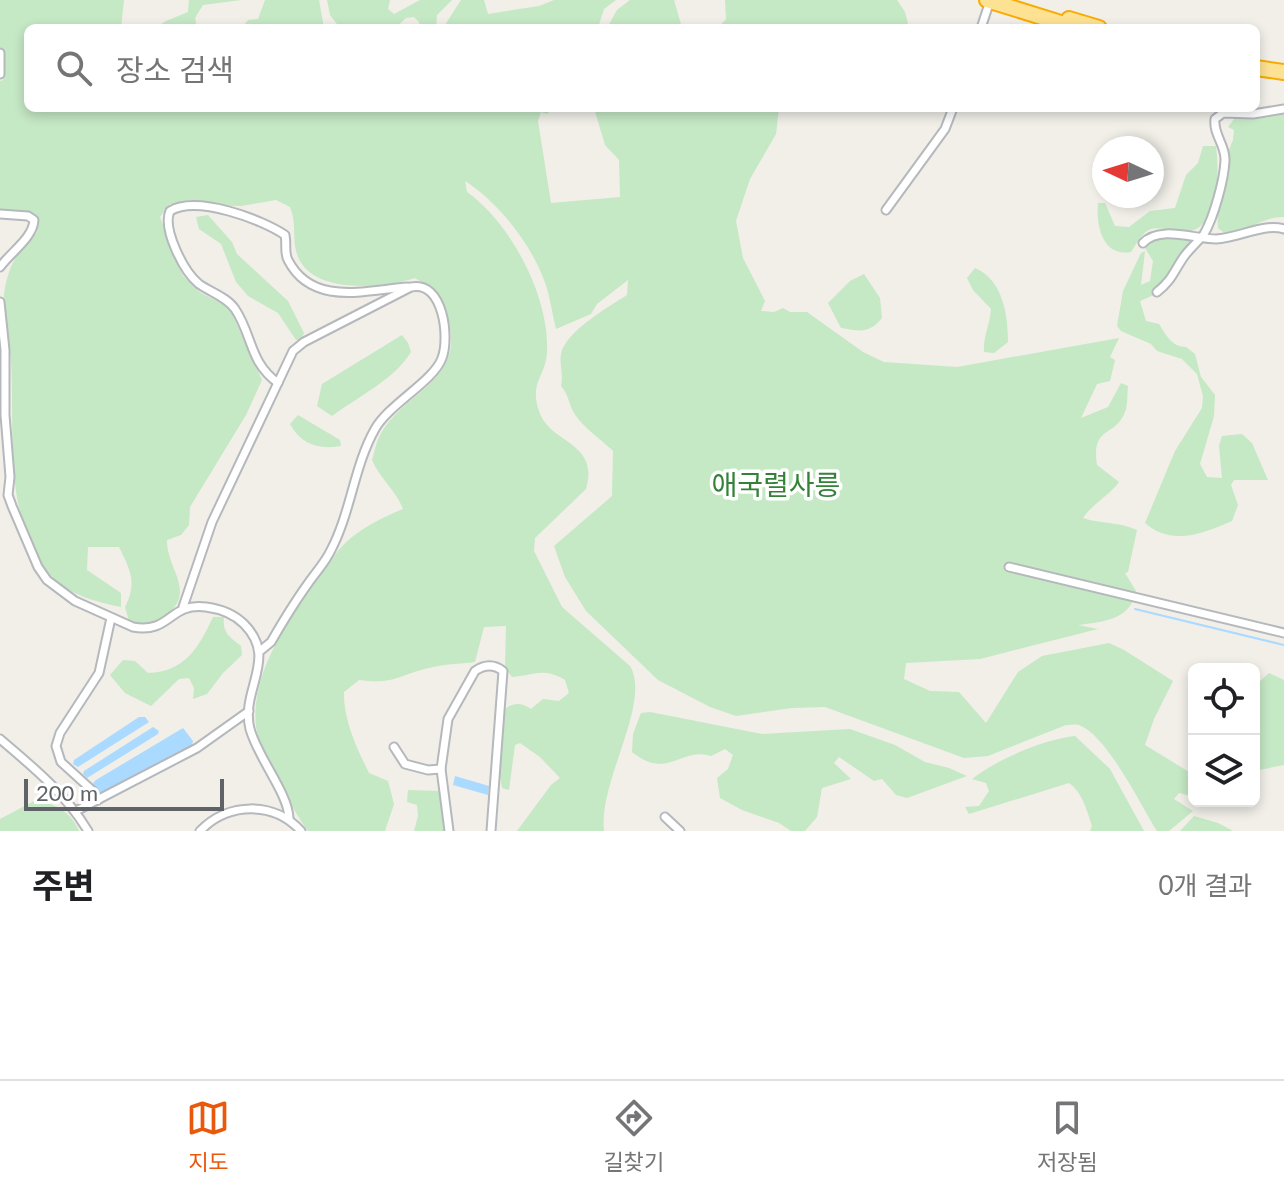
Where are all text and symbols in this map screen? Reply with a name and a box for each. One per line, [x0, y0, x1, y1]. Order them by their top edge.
search box [24, 24, 1260, 112]
icon: search [52, 46, 96, 90]
text: 장소 검색 [116, 51, 234, 87]
north arrow [1092, 136, 1164, 208]
park label: 애국렬사릉 [712, 467, 840, 501]
map controls [1188, 663, 1260, 807]
button: locate [1188, 663, 1260, 735]
button: layers [1188, 735, 1260, 807]
scale bar [24, 775, 224, 811]
text: 200 m [36, 779, 98, 806]
text: 주변 [32, 864, 95, 905]
text: 0개 결과 [1159, 869, 1252, 901]
tab: 지도 [186, 1096, 230, 1176]
tab: 길찾기 [603, 1096, 664, 1176]
tab: 저장됨 [1037, 1096, 1098, 1176]

